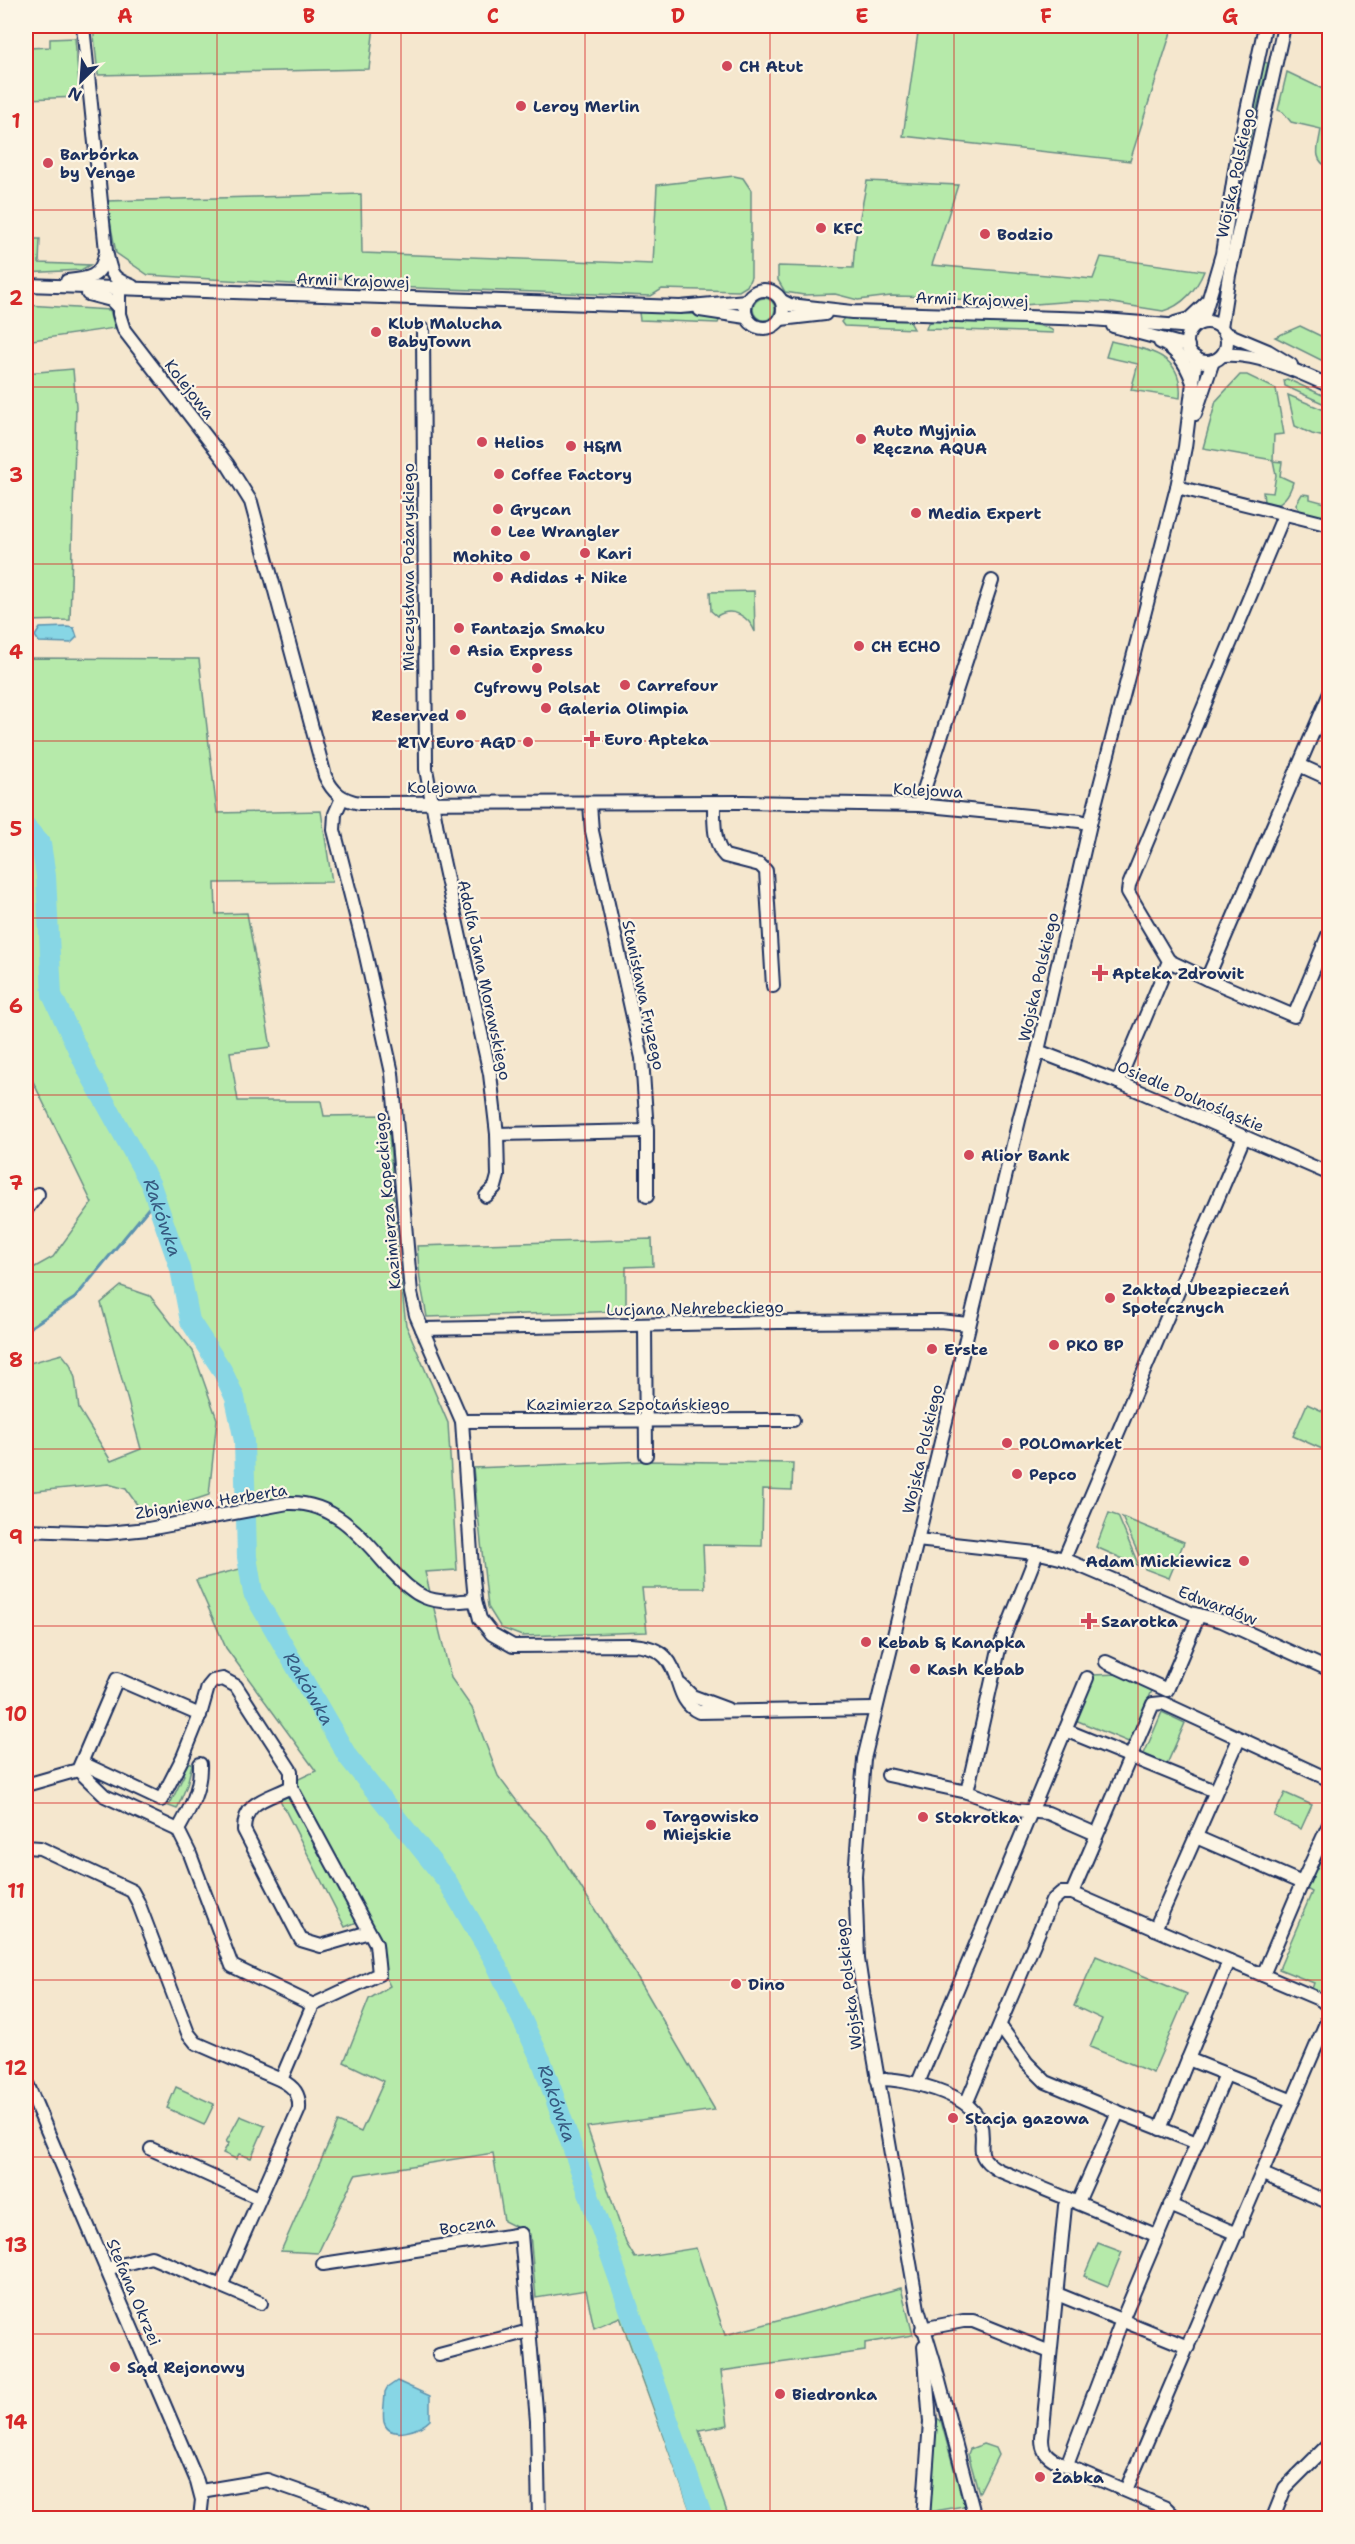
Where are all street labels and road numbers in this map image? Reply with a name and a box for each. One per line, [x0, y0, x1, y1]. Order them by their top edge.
street label: Wojska Polskiego [1211, 106, 1260, 240]
street label: Armii Krajowej [296, 268, 410, 293]
street label: Armii Krajowej [915, 287, 1029, 312]
street label: Kolejowa [160, 355, 219, 423]
street label: Mieczysława Pożaryskiego [398, 463, 419, 671]
street label: Kolejowa [407, 777, 477, 798]
street label: Kolejowa [892, 778, 964, 803]
street label: Adolfa Jana Morawskiego [453, 878, 516, 1082]
street label: Wojska Polskiego [1013, 910, 1064, 1044]
street label: Stanisława Fryzego [617, 918, 670, 1072]
street label: Osiedle Dolnośląskie [1114, 1056, 1267, 1137]
street label: Kazimierza Kopeckiego [369, 1111, 406, 1290]
street label: Lucjana Nehrebeckiego [606, 1296, 784, 1321]
street label: Wojska Polskiego [897, 1382, 948, 1516]
street label: Kazimierza Szpotańskiego [526, 1394, 730, 1415]
street label: Zbigniewa Herberta [133, 1479, 289, 1524]
street label: Edwardów [1175, 1581, 1260, 1630]
street label: Wojska Polskiego [830, 1917, 867, 2051]
street label: Boczna [438, 2211, 496, 2240]
street label: Stefana Okrzei [102, 2236, 166, 2349]

